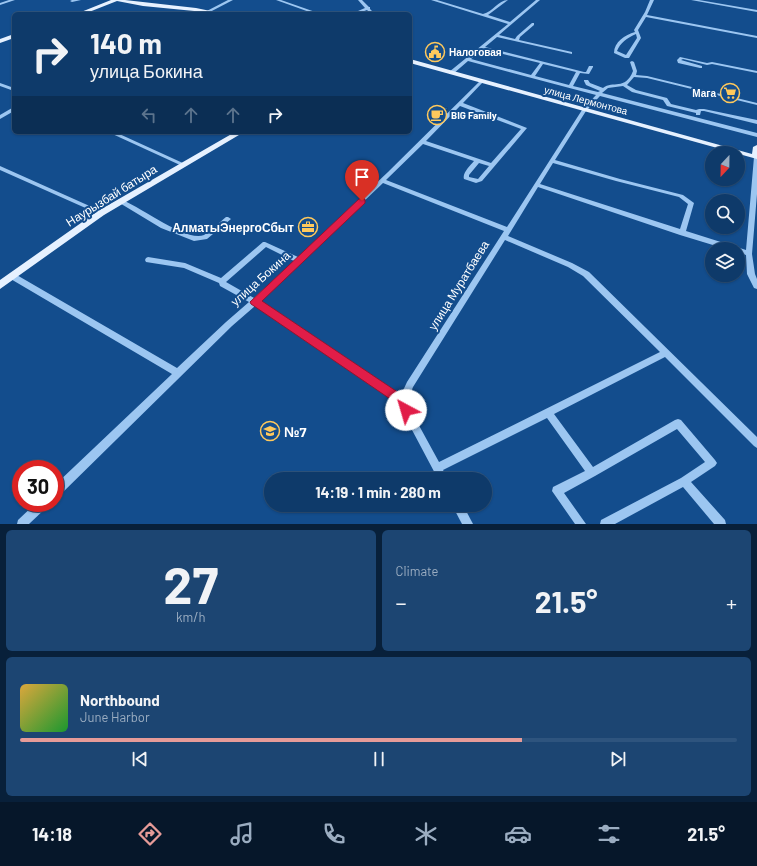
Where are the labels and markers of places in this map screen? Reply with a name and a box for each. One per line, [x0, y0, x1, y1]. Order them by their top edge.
public building icon: Налоговая [424, 41, 446, 63]
place label: Налоговая [449, 46, 502, 58]
supermarket icon: Мага [719, 82, 741, 104]
place label: Мага [692, 87, 716, 99]
cafe icon: BIG Family [426, 104, 448, 126]
place label: BIG Family [451, 109, 497, 121]
pin [345, 160, 379, 201]
office icon: АлматыЭнергоСбыт [297, 216, 319, 238]
place label: АлматыЭнергоСбыт [172, 220, 294, 235]
school or university icon: №7 [259, 420, 281, 442]
place label: №7 [284, 423, 307, 440]

